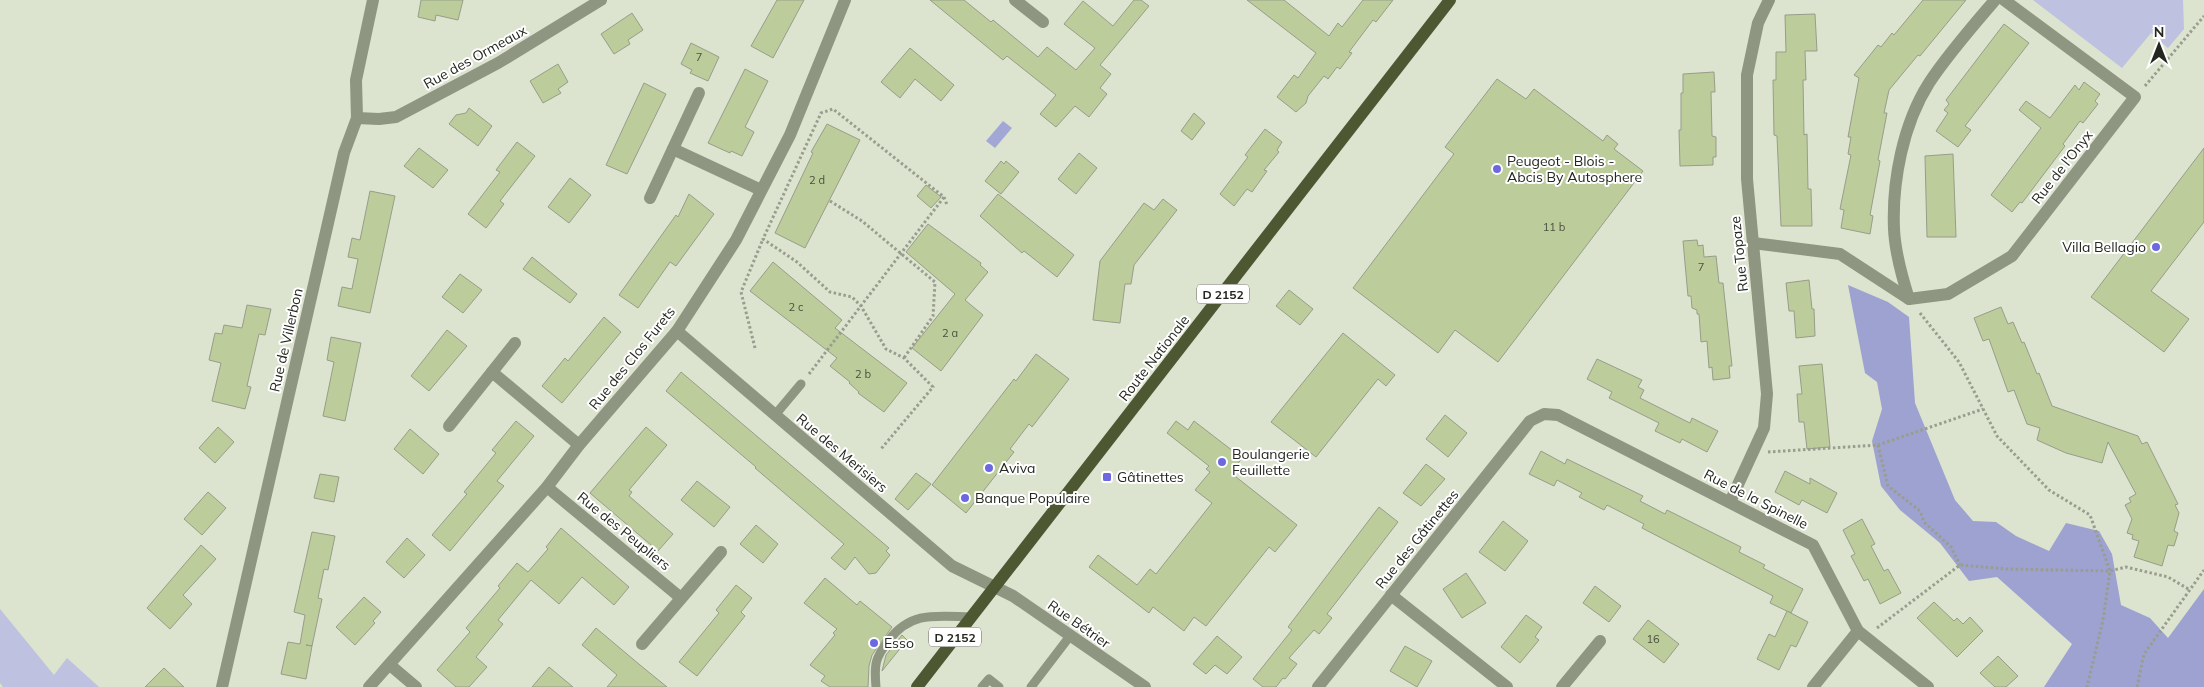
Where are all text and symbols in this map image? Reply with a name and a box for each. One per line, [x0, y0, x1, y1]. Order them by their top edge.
north arrow [2134, 20, 2184, 70]
street label: Rue des Ormeaux [420, 21, 530, 93]
text: N [2154, 23, 2164, 41]
house number: 7 [696, 50, 702, 64]
street label: Rue de l'Onyx [2028, 126, 2097, 208]
place label: Peugeot - Blois - Abcis By Autosphere [1507, 152, 1642, 186]
marker: Peugeot - Blois - Abcis By Autosphere [1491, 163, 1503, 175]
house number: 2 d [809, 173, 825, 187]
street label: Rue Topaze [1726, 215, 1752, 293]
house number: 11 b [1543, 220, 1566, 234]
place label: Villa Bellagio [2062, 238, 2146, 256]
marker: Villa Bellagio [2150, 241, 2162, 253]
house number: 7 [1698, 260, 1704, 274]
road number: D 2152 [1197, 284, 1249, 304]
street label: Rue de Villerbon [265, 286, 307, 394]
house number: 2 c [789, 300, 804, 314]
street label: Rue des Clos Furets [585, 303, 679, 413]
street label: Route Nationale [1115, 311, 1193, 405]
house number: 2 a [942, 326, 958, 340]
house number: 2 b [855, 367, 871, 381]
street label: Rue des Merisiers [793, 410, 891, 496]
place label: Boulangerie Feuillette [1232, 445, 1310, 479]
marker: Boulangerie Feuillette [1216, 456, 1228, 468]
place label: Aviva [999, 459, 1035, 477]
marker: Aviva [983, 462, 995, 474]
street label: Rue de la Spinelle [1701, 465, 1811, 533]
place label: Gâtinettes [1117, 468, 1184, 486]
marker: Gâtinettes [1101, 471, 1113, 483]
street label: Rue des Gâtinettes [1371, 486, 1463, 592]
street label: Rue des Peupliers [574, 488, 674, 574]
place label: Banque Populaire [975, 489, 1090, 507]
marker: Banque Populaire [959, 492, 971, 504]
street label: Rue Bétrier [1044, 596, 1114, 653]
road number: D 2152 [929, 628, 981, 646]
house number: 16 [1646, 632, 1660, 646]
place label: Esso [884, 634, 914, 652]
marker: Esso [868, 637, 880, 649]

